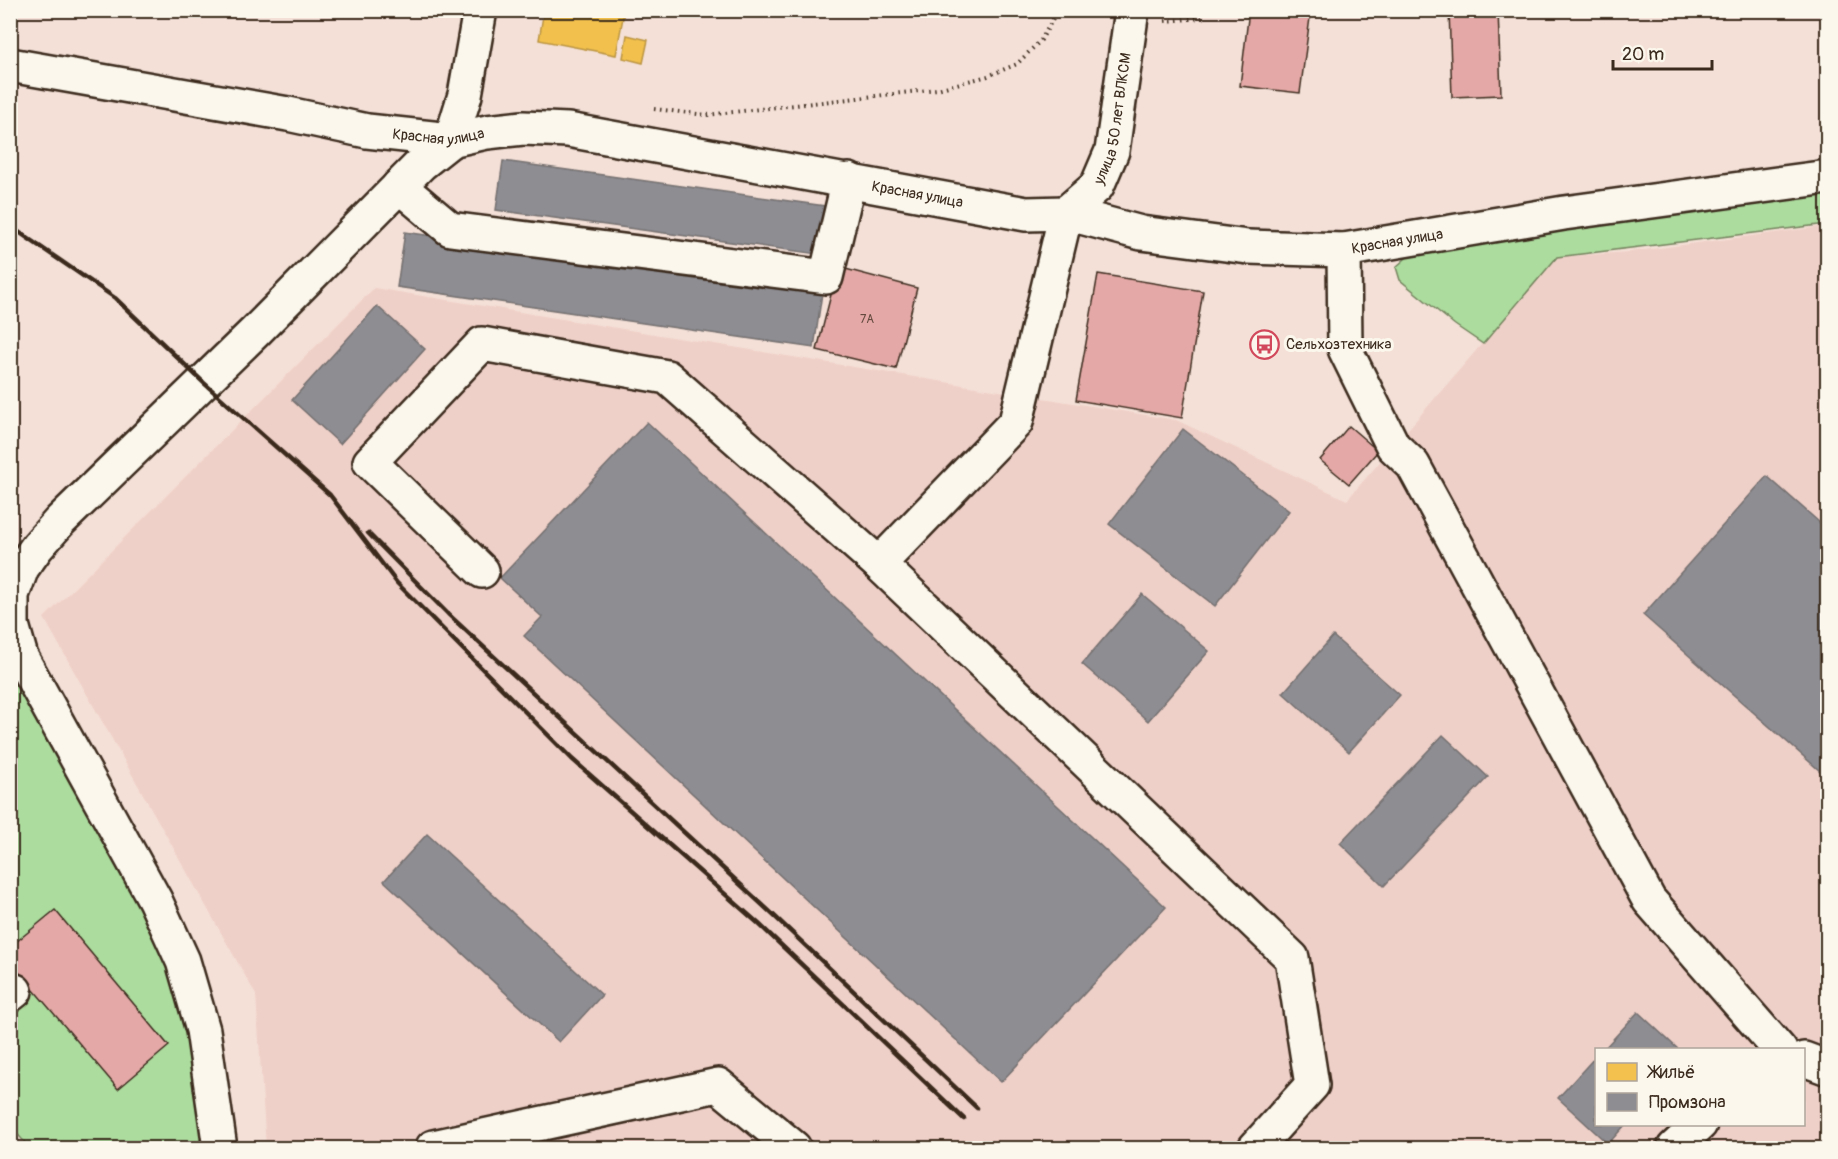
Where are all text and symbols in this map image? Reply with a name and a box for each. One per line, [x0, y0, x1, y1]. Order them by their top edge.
scale bar [1613, 33, 1712, 71]
text: 20 m [1622, 43, 1664, 66]
street label: улица 50 лет ВЛКСМ [1089, 51, 1136, 188]
street label: Красная улица [391, 124, 486, 150]
street label: Красная улица [870, 177, 965, 212]
street label: Красная улица [1350, 224, 1445, 259]
house number: 7А [860, 312, 874, 327]
bus stop icon: Сельхозтехника [1249, 328, 1281, 360]
place label: Сельхозтехника [1286, 335, 1392, 354]
legend [1595, 1048, 1805, 1126]
text: Жильё [1646, 1061, 1695, 1084]
text: Промзона [1649, 1091, 1726, 1114]

